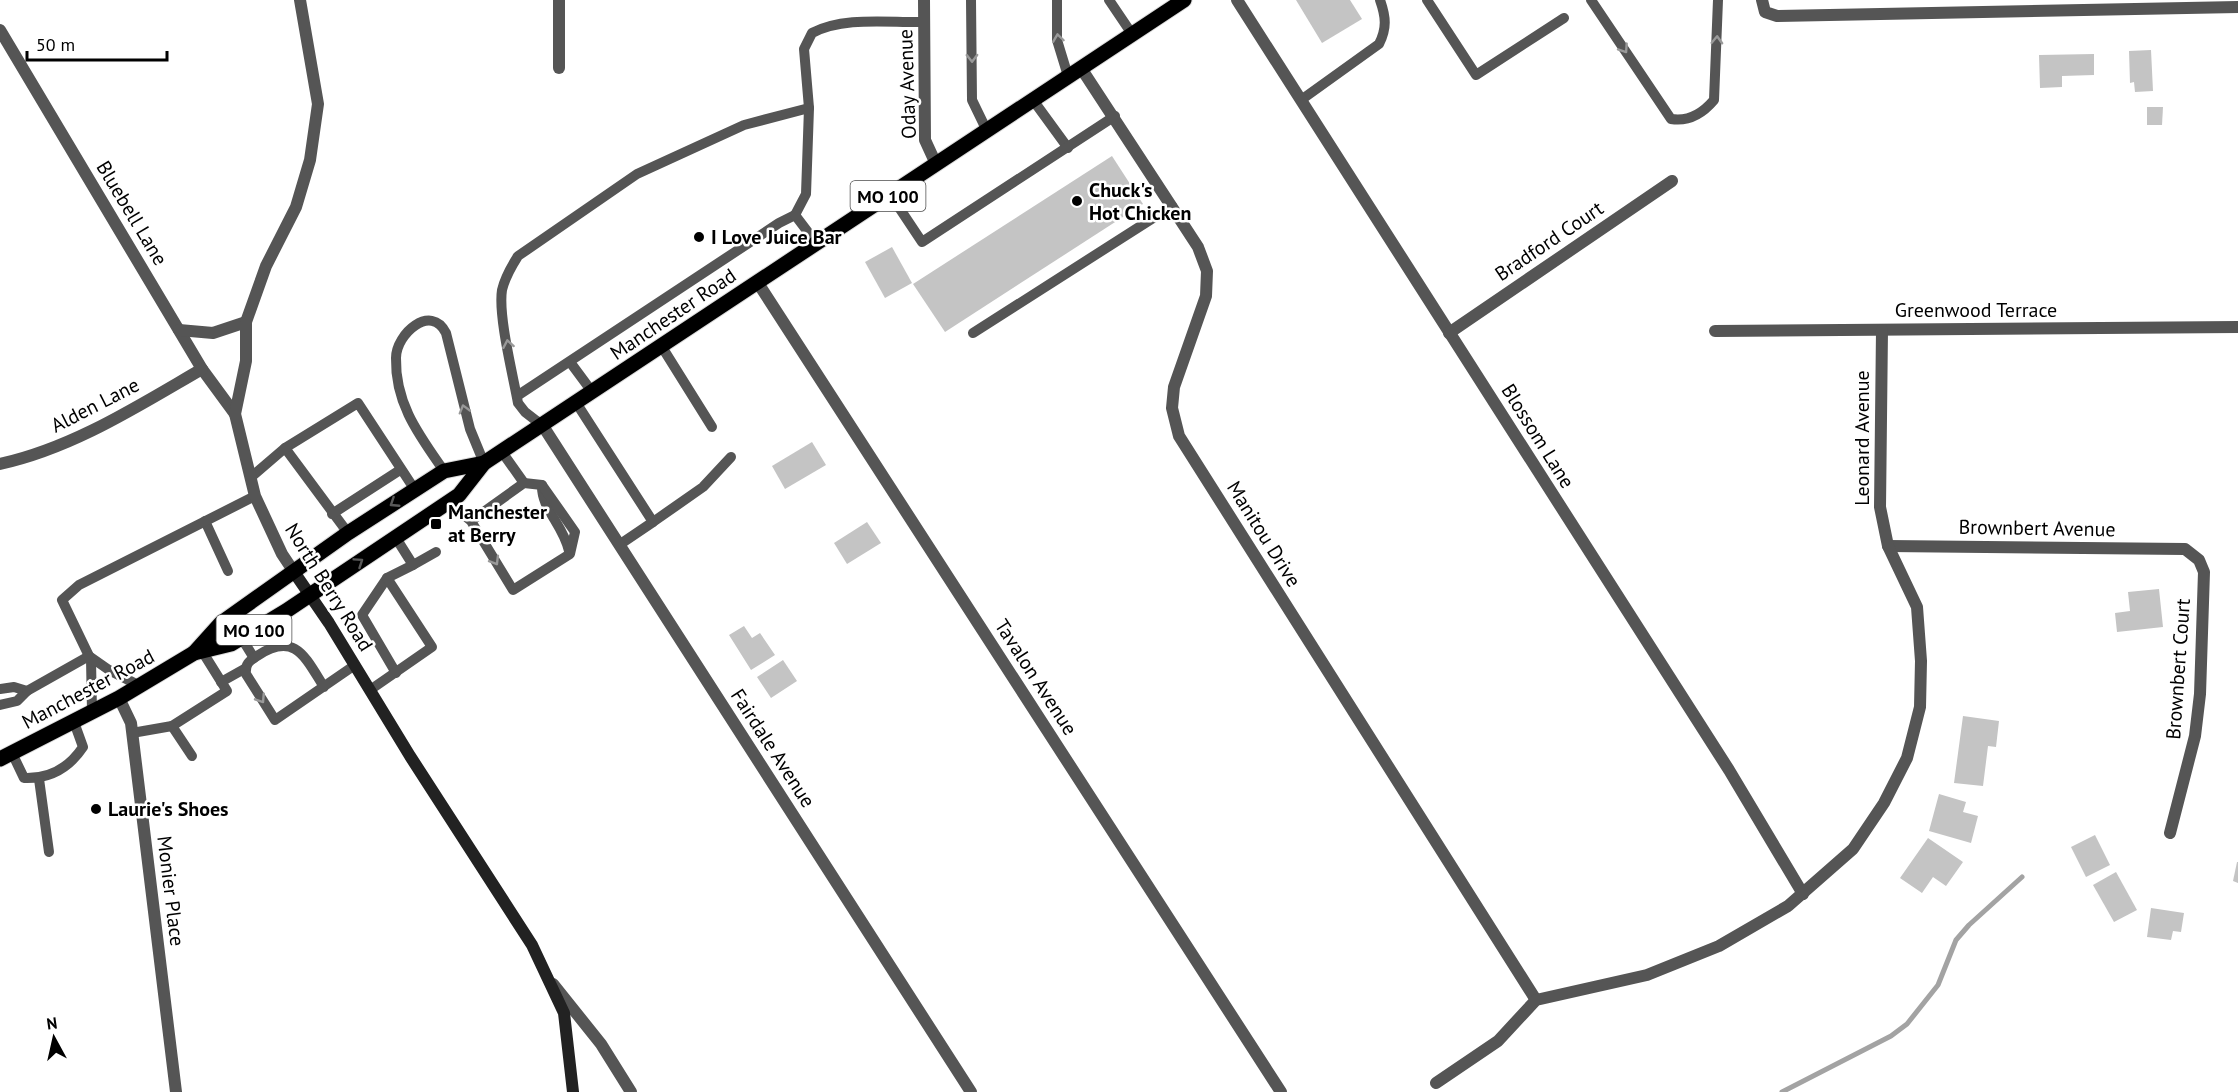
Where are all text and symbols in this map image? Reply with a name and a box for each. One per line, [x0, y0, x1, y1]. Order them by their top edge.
scale bar [27, 24, 166, 62]
street label: Oday Avenue [892, 29, 922, 139]
text: 50 m [36, 33, 75, 56]
one-way arrow [1053, 34, 1065, 43]
one-way arrow [1710, 36, 1723, 45]
one-way arrow [1616, 42, 1627, 53]
one-way arrow [966, 54, 978, 63]
street label: Bluebell Lane [91, 156, 173, 270]
place label: Chuck's Hot Chicken [1089, 177, 1191, 226]
road number: MO 100 [850, 181, 926, 211]
marker: Chuck's Hot Chicken [1070, 194, 1084, 208]
street label: Bradford Court [1490, 195, 1608, 287]
place label: I Love Juice Bar [711, 224, 842, 250]
marker: I Love Juice Bar [692, 230, 706, 244]
street label: Manchester Road [605, 262, 741, 366]
street label: Greenwood Terrace [1895, 297, 2057, 323]
one-way arrow [502, 340, 515, 350]
street label: Leonard Avenue [1849, 370, 1875, 506]
street label: Alden Lane [46, 372, 144, 438]
street label: Blossom Lane [1496, 379, 1580, 493]
one-way arrow [459, 404, 471, 415]
street label: Manitou Drive [1221, 476, 1307, 592]
one-way arrow [390, 496, 401, 507]
place label: Manchester at Berry [448, 499, 547, 548]
street label: Brownbert Avenue [1958, 514, 2116, 542]
marker: Manchester at Berry [429, 517, 443, 531]
street label: North Berry Road [279, 518, 379, 656]
one-way arrow [488, 555, 500, 565]
one-way arrow [352, 559, 363, 570]
street label: Brownbert Court [2160, 597, 2196, 740]
street label: Tavalon Avenue [989, 614, 1083, 740]
road number: MO 100 [216, 615, 292, 645]
street label: Manchester Road [17, 643, 159, 735]
street label: Fairdale Avenue [725, 684, 821, 812]
one-way arrow [254, 692, 265, 703]
place label: Laurie's Shoes [108, 796, 228, 822]
marker: Laurie's Shoes [89, 802, 103, 816]
street label: Monier Place [151, 834, 191, 948]
north arrow [24, 1008, 84, 1068]
text: N [45, 1013, 59, 1034]

